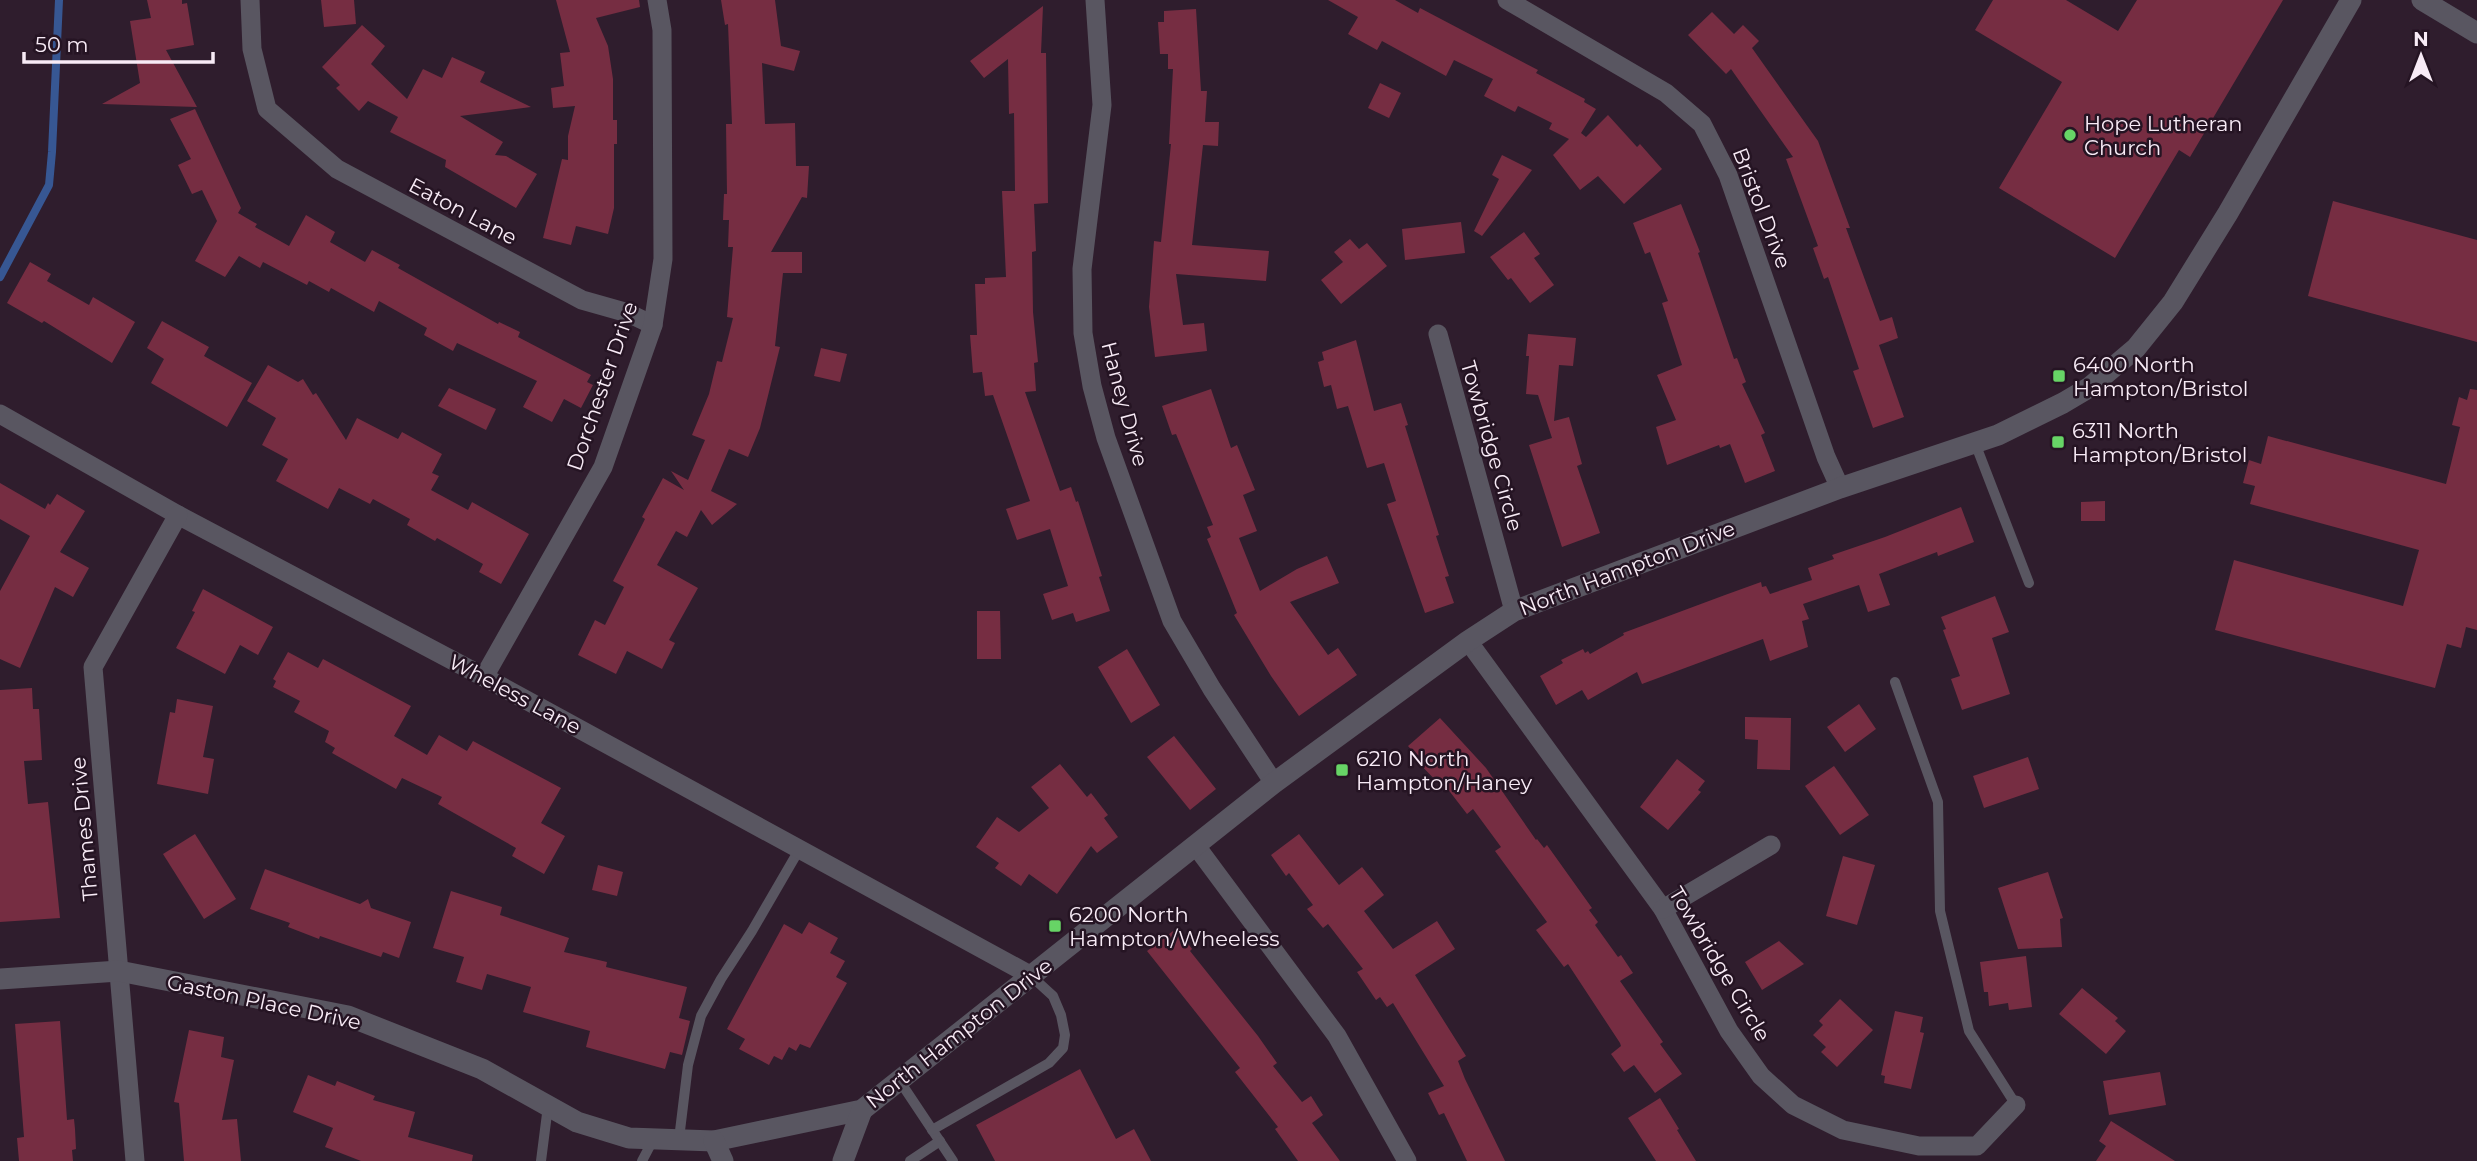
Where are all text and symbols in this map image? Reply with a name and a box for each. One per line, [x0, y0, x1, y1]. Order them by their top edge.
scale bar [24, 21, 214, 65]
north arrow [2386, 21, 2456, 91]
text: N [2413, 28, 2429, 51]
text: 50 m [35, 32, 89, 57]
place label: Hope Lutheran Church [2084, 111, 2243, 160]
marker: Hope Lutheran Church [2062, 127, 2078, 143]
street label: Bristol Drive [1727, 144, 1797, 272]
street label: Eaton Lane [405, 172, 521, 250]
street label: Dorchester Drive [561, 298, 643, 474]
street label: Haney Drive [1096, 339, 1154, 469]
place label: 6400 North Hampton/Bristol [2073, 352, 2248, 401]
street label: Towbridge Circle [1456, 358, 1528, 534]
marker: 6400 North Hampton/Bristol [2051, 368, 2067, 384]
place label: 6311 North Hampton/Bristol [2072, 418, 2247, 467]
marker: 6311 North Hampton/Bristol [2050, 434, 2066, 450]
street label: North Hampton Drive [1516, 515, 1738, 621]
street label: Wheless Lane [445, 649, 585, 739]
place label: 6210 North Hampton/Haney [1356, 746, 1533, 795]
street label: Thames Drive [65, 756, 103, 902]
marker: 6210 North Hampton/Haney [1334, 762, 1350, 778]
street label: Towbridge Circle [1664, 882, 1776, 1046]
place label: 6200 North Hampton/Wheeless [1069, 902, 1280, 951]
marker: 6200 North Hampton/Wheeless [1047, 918, 1063, 934]
street label: North Hampton Drive [861, 953, 1057, 1113]
street label: Gaston Place Drive [165, 969, 363, 1035]

